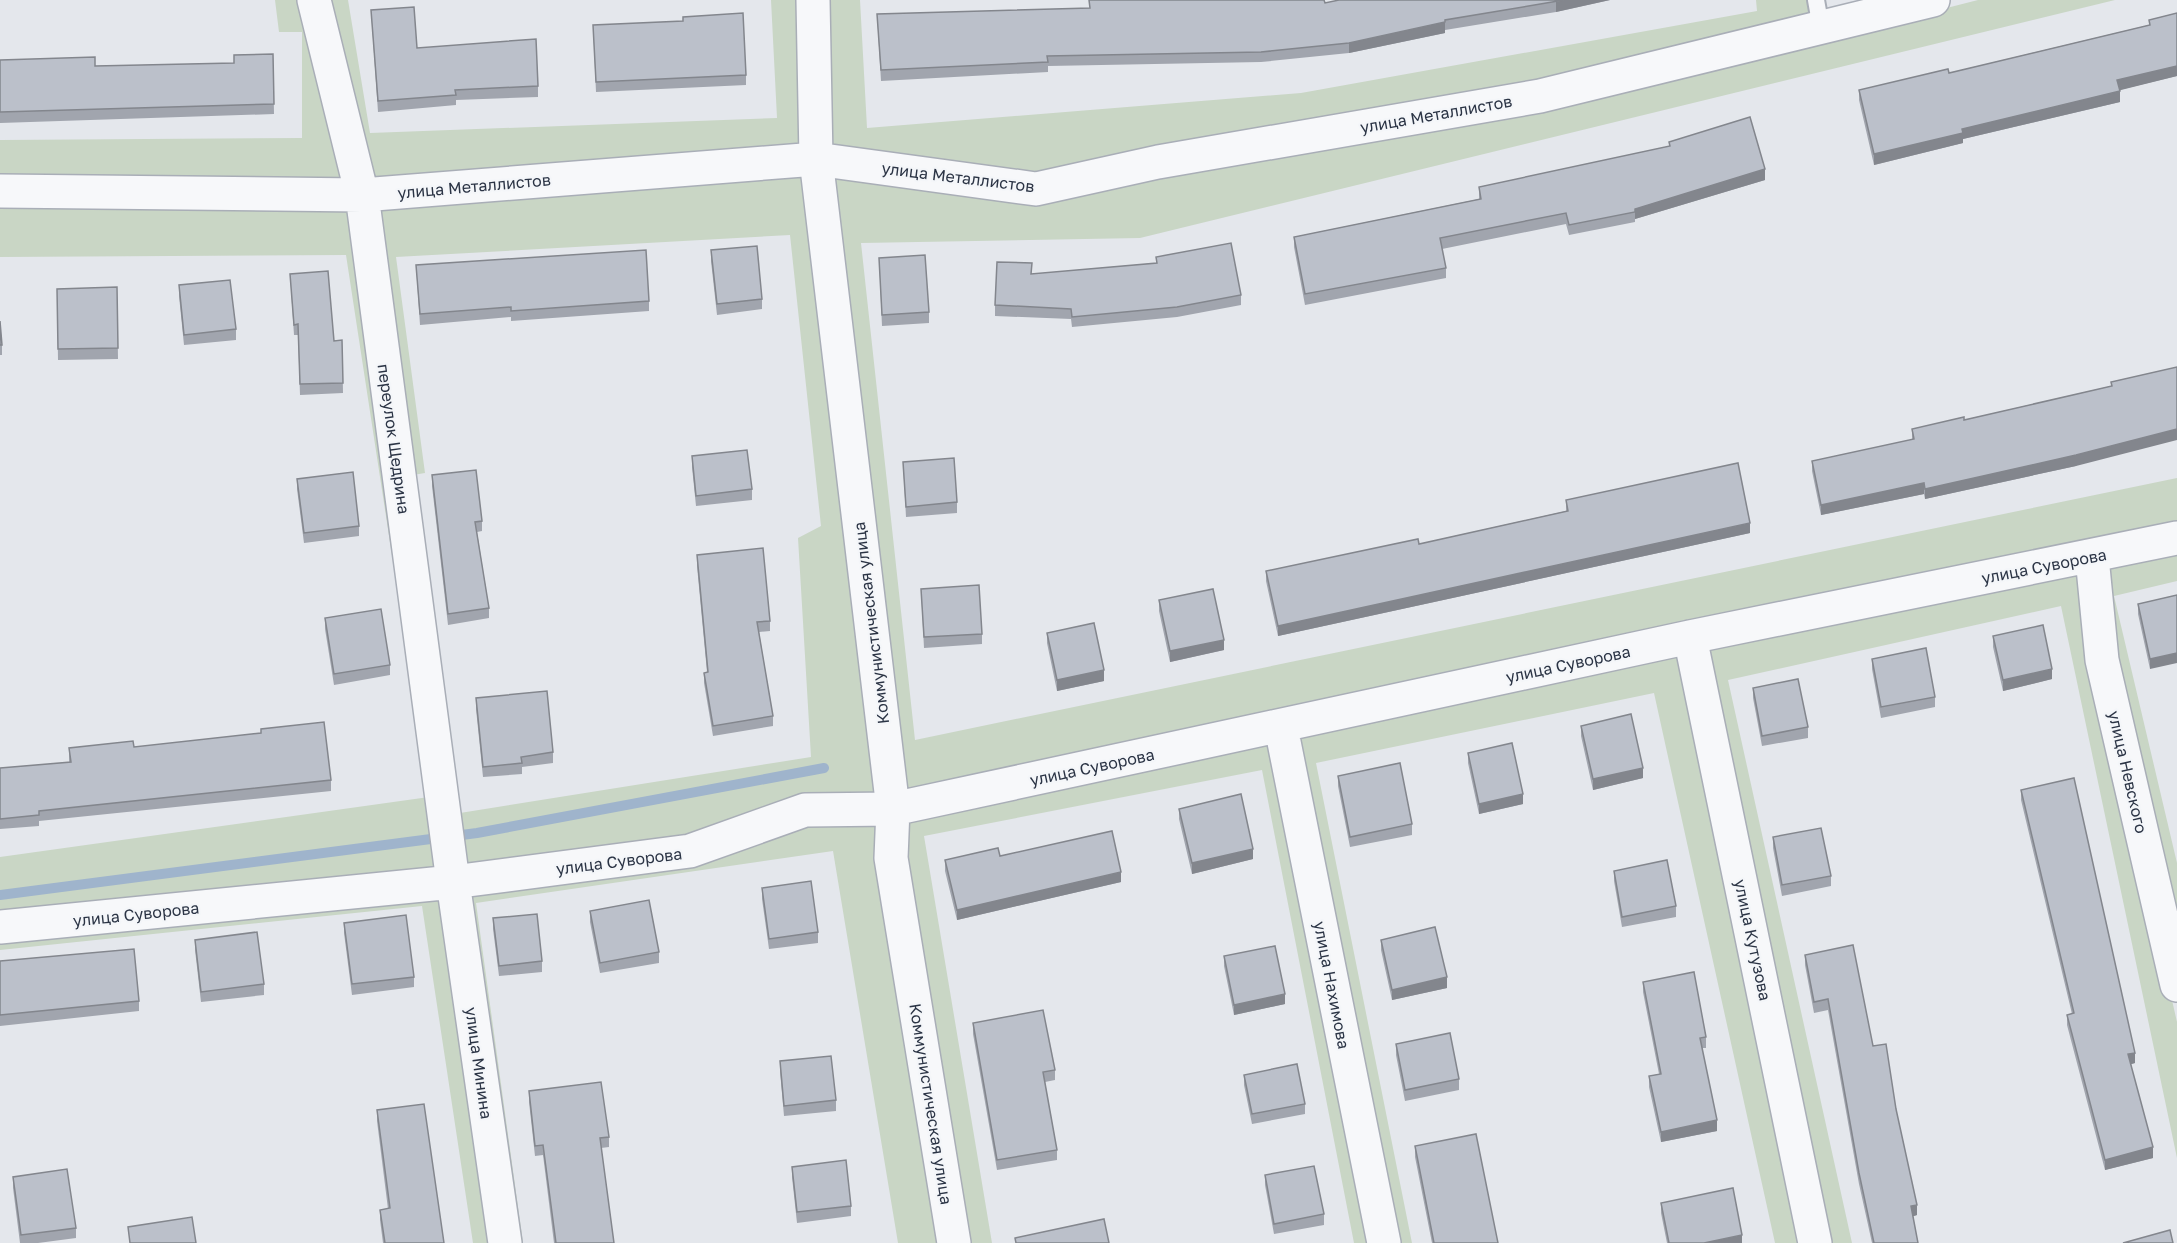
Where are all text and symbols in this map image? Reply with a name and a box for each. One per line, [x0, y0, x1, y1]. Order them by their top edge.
street label: улица Металлистов [1359, 91, 1513, 137]
street label: улица Металлистов [880, 158, 1036, 196]
street label: улица Металлистов [396, 169, 552, 203]
street label: переулок Щедрина [374, 363, 414, 515]
street label: Коммунистическая улица [849, 521, 893, 725]
street label: улица Суворова [1980, 544, 2108, 588]
street label: улица Суворова [1504, 641, 1632, 687]
street label: улица Невского [2104, 709, 2152, 835]
street label: улица Суворова [1028, 744, 1156, 790]
street label: улица Суворова [555, 843, 683, 879]
street label: улица Кутузова [1730, 877, 1776, 1003]
street label: улица Суворова [72, 897, 200, 931]
street label: улица Нахимова [1310, 919, 1354, 1051]
street label: Коммунистическая улица [905, 1002, 957, 1206]
street label: улица Минина [461, 1006, 497, 1120]

